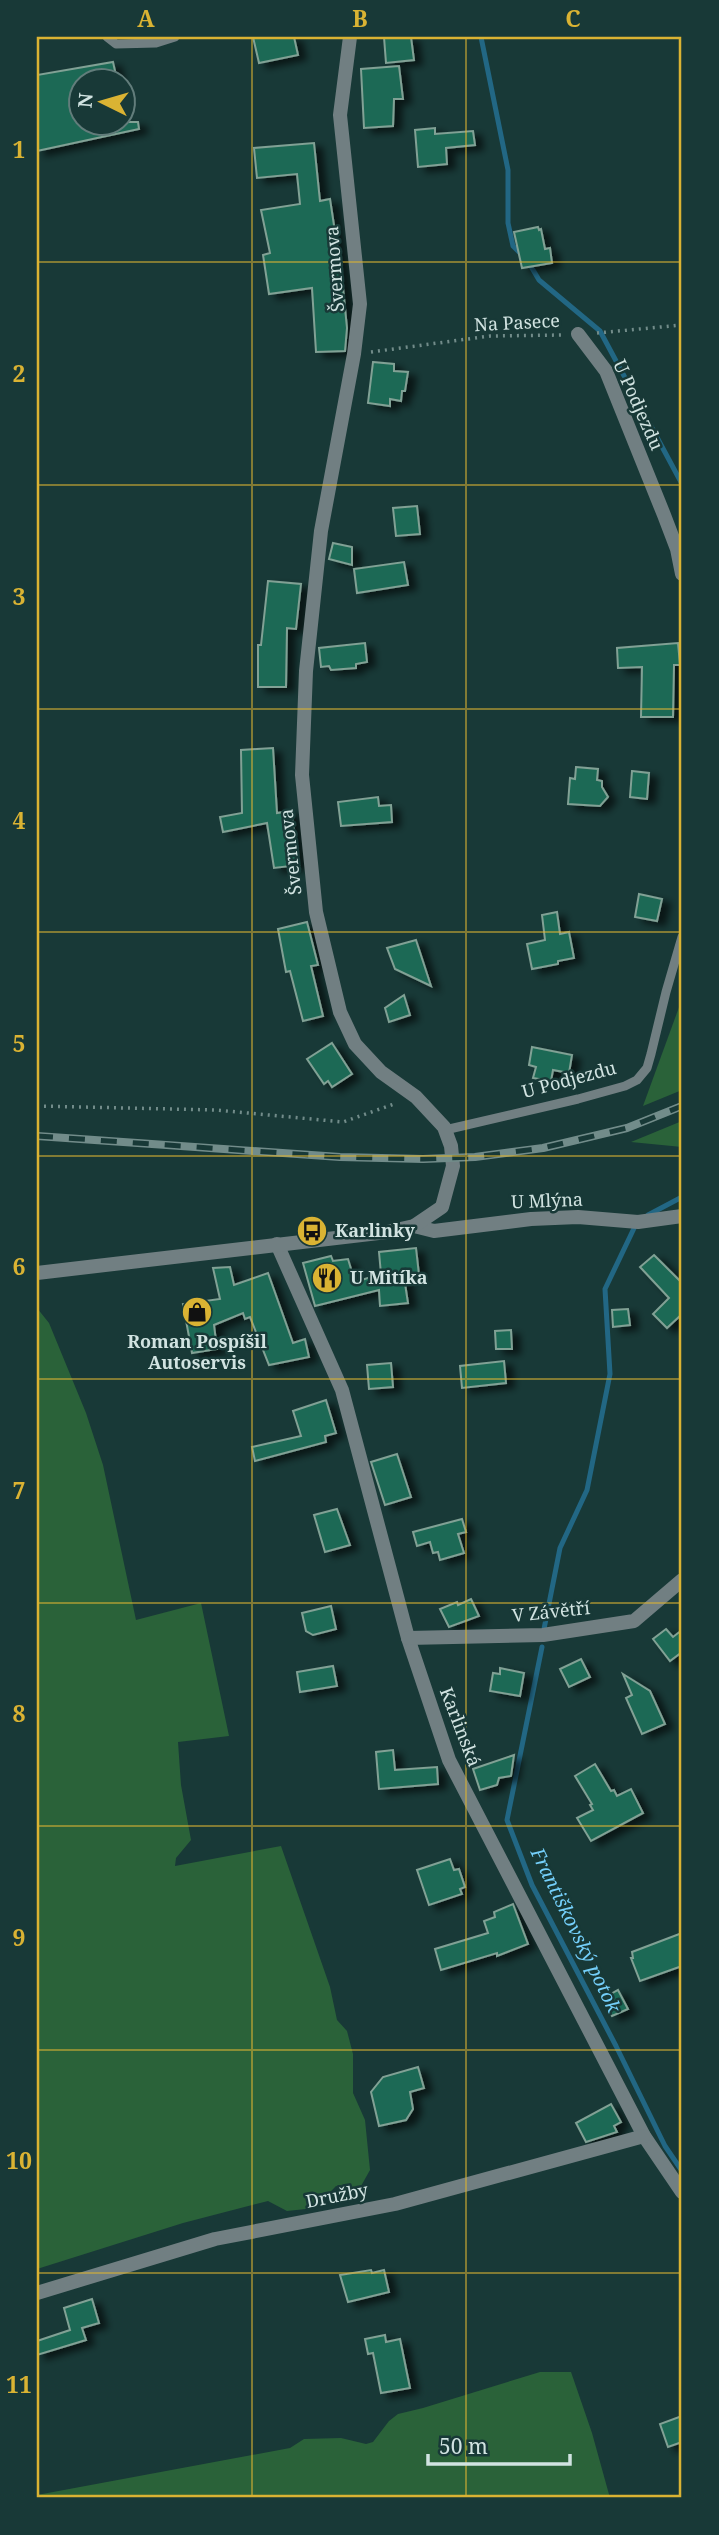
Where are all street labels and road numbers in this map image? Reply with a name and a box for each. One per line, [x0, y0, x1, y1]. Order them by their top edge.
street label: Švermova [319, 225, 349, 313]
street label: Na Pasece [473, 308, 560, 336]
street label: U Podjezdu [608, 356, 670, 454]
street label: Švermova [274, 808, 306, 896]
street label: U Podjezdu [519, 1055, 619, 1103]
street label: U Mlýna [511, 1187, 583, 1213]
street label: V Závětří [511, 1595, 591, 1627]
street label: Karlinská [435, 1684, 487, 1770]
street label: Družby [304, 2177, 371, 2213]

